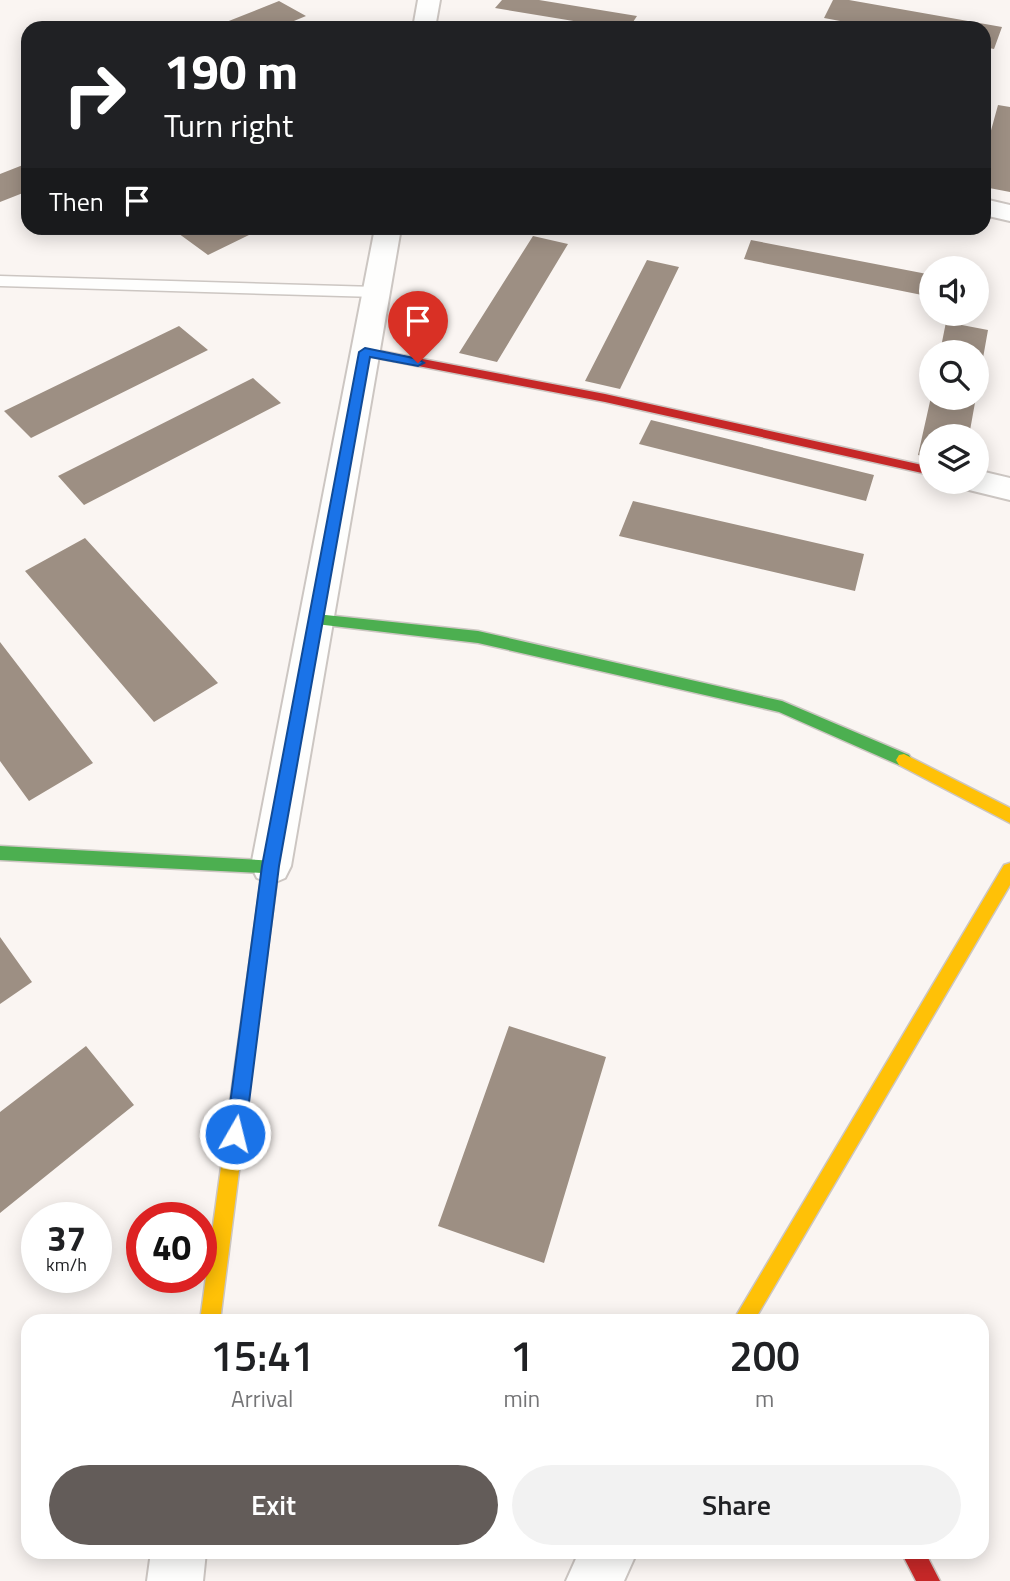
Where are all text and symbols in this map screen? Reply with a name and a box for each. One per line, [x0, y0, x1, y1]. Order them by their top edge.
text: 190 m [164, 33, 298, 108]
icon: right [49, 49, 140, 140]
text: Turn right [164, 101, 293, 149]
text: Then [49, 182, 104, 221]
icon: arrive [118, 182, 156, 220]
map controls [919, 256, 989, 494]
button: sound [919, 256, 989, 326]
pin [388, 291, 448, 363]
icon: arrive [399, 302, 437, 340]
button: search [919, 340, 989, 410]
button: layers [919, 424, 989, 494]
position arrow [198, 1097, 272, 1171]
speed limit sign: 40 [126, 1202, 217, 1293]
text: 37 [47, 1211, 86, 1265]
text: km/h [46, 1251, 87, 1278]
text: 15:41 [210, 1323, 314, 1387]
text: 1 [510, 1323, 534, 1387]
text: 200 [729, 1323, 800, 1387]
text: Arrival [231, 1381, 293, 1416]
text: min [503, 1381, 540, 1416]
text: m [755, 1381, 774, 1416]
button: Exit [49, 1465, 498, 1545]
button: Share [512, 1465, 961, 1545]

